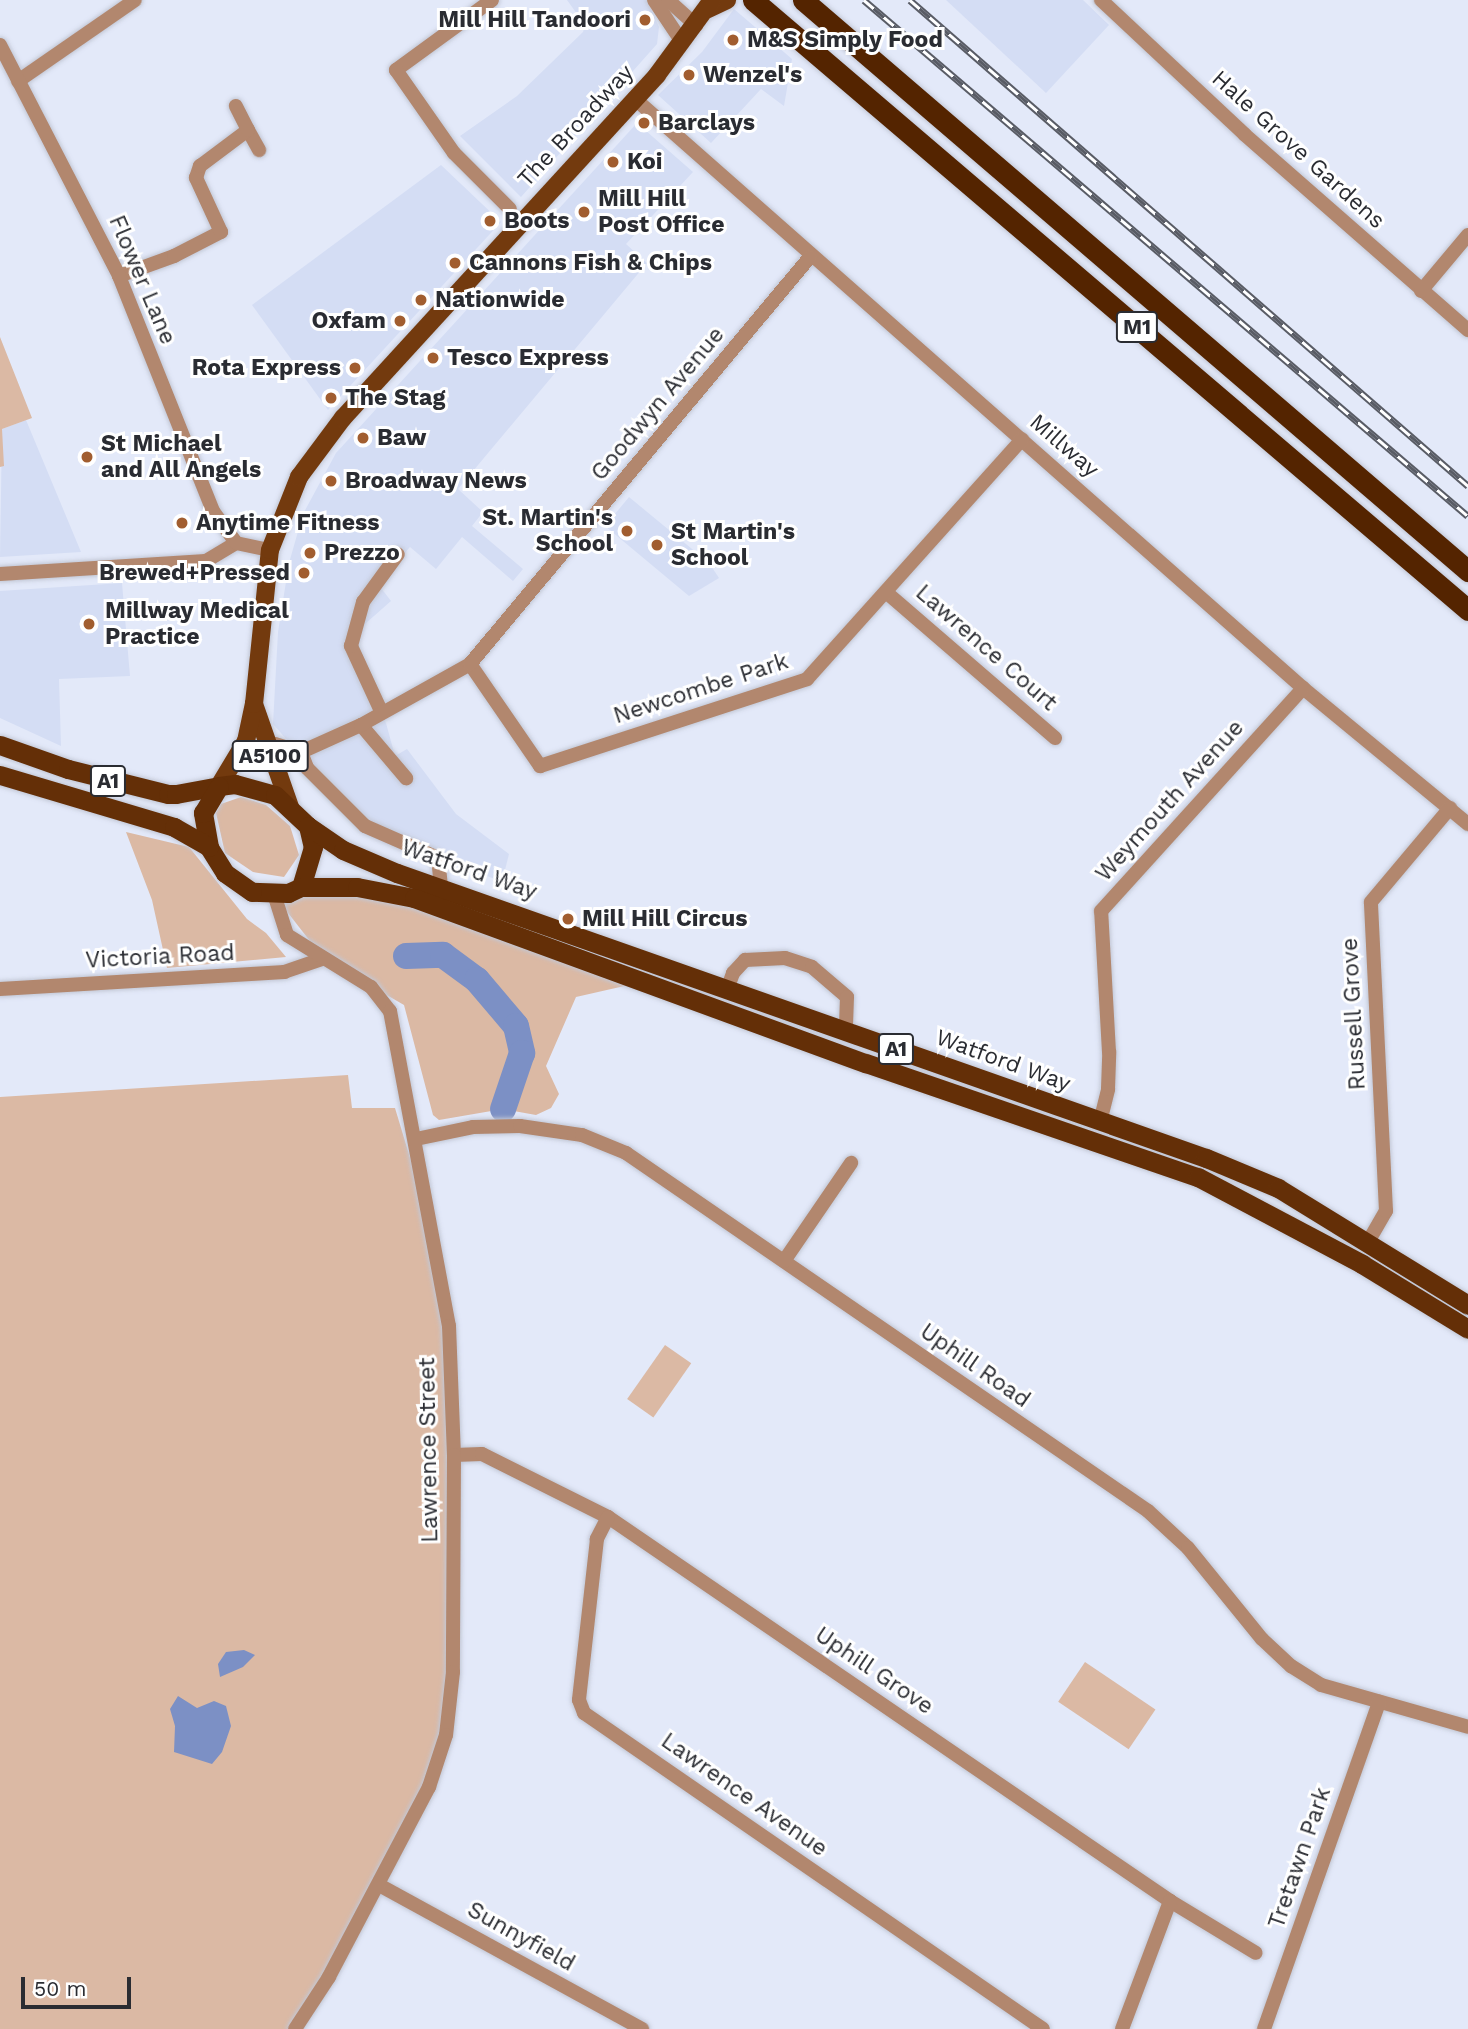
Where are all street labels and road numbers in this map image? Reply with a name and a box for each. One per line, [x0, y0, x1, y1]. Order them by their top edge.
street label: The Broadway [512, 59, 640, 193]
street label: Hale Grove Gardens [1206, 65, 1390, 235]
street label: Flower Lane [102, 211, 182, 349]
road number: M1 [1114, 310, 1160, 344]
street label: Goodwyn Avenue [585, 321, 731, 487]
street label: Millway [1024, 408, 1104, 484]
street label: Lawrence Court [910, 579, 1062, 717]
street label: Newcombe Park [610, 648, 792, 730]
street label: Weymouth Avenue [1090, 714, 1250, 888]
road number: A5100 [232, 738, 308, 774]
road number: A1 [89, 764, 127, 798]
street label: Watford Way [397, 834, 541, 906]
street label: Russell Grove [1336, 937, 1372, 1091]
street label: Victoria Road [84, 939, 236, 975]
street label: Watford Way [932, 1024, 1074, 1098]
road number: A1 [877, 1032, 915, 1066]
street label: Uphill Road [914, 1318, 1036, 1414]
street label: Lawrence Street [414, 1357, 444, 1543]
street label: Uphill Grove [809, 1621, 939, 1721]
street label: Lawrence Avenue [655, 1727, 833, 1863]
street label: Tretawn Park [1263, 1784, 1337, 1932]
street label: Sunnyfield [462, 1896, 580, 1978]

